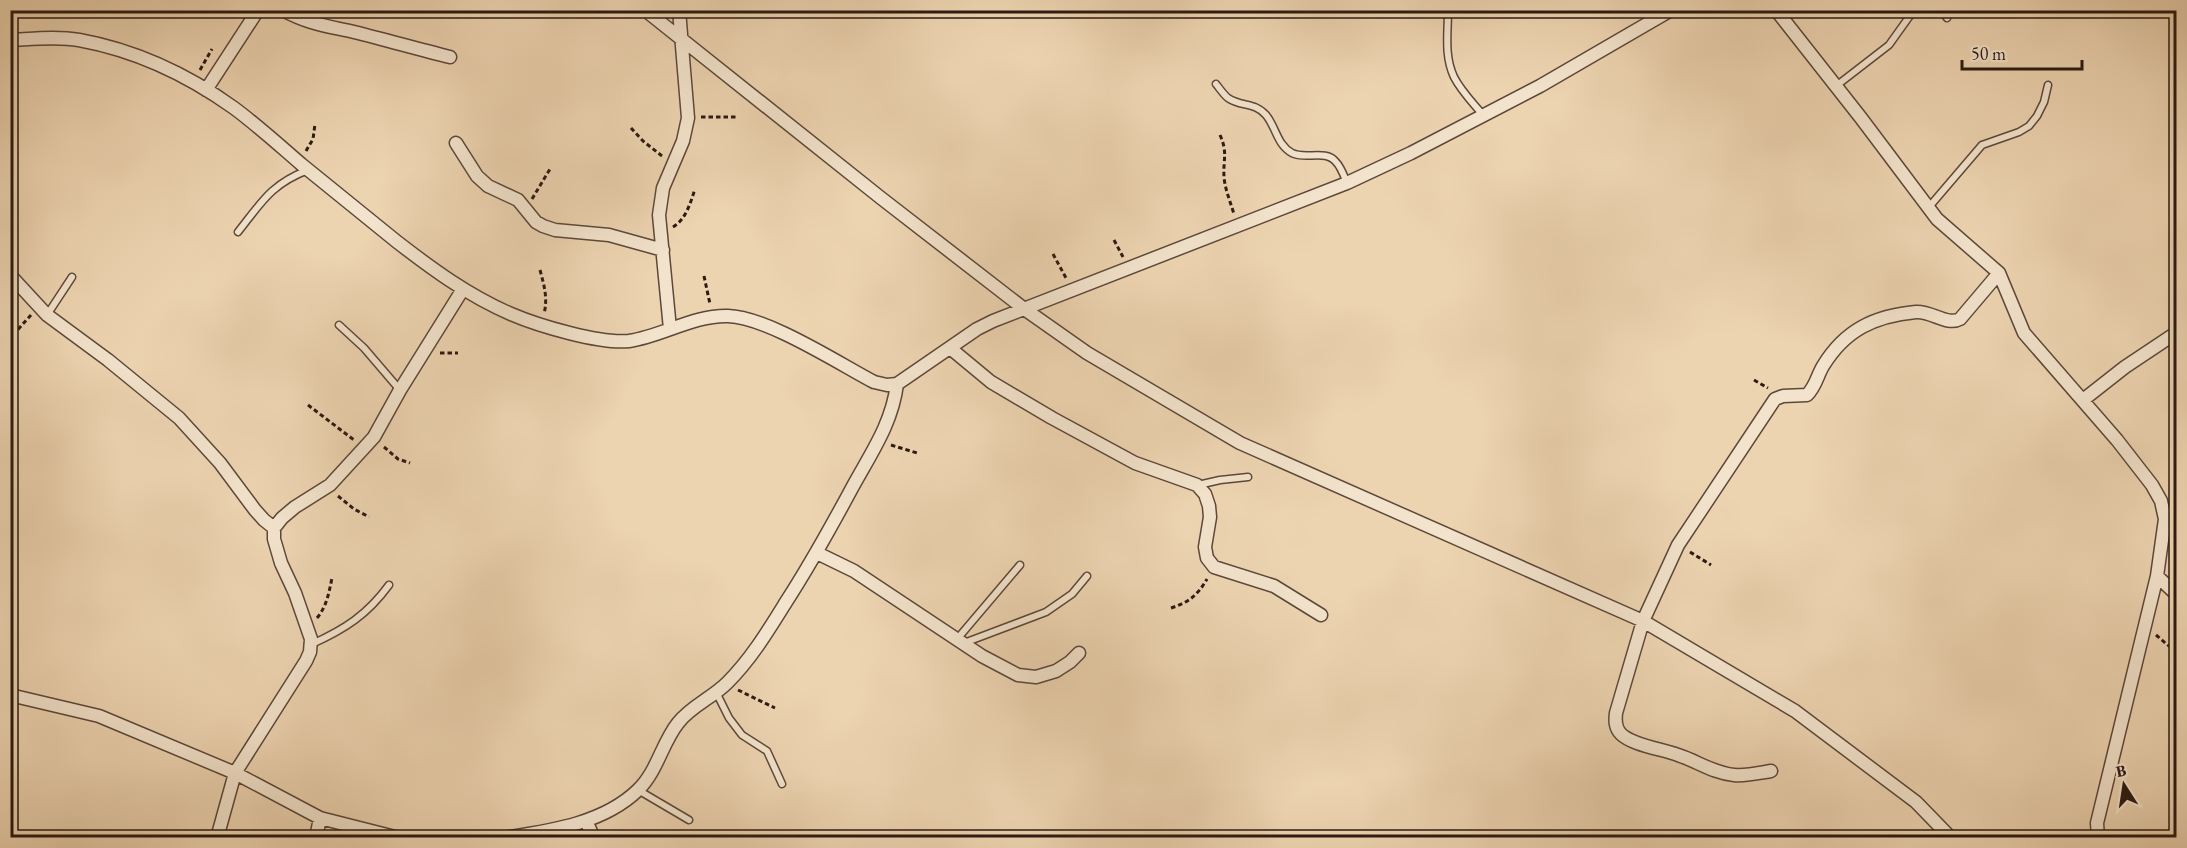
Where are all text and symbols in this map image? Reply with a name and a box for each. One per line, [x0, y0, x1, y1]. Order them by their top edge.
scale bar [1962, 33, 2082, 71]
text: 50 m [1971, 42, 2006, 65]
north arrow [2094, 755, 2154, 815]
text: B [2114, 760, 2128, 782]

